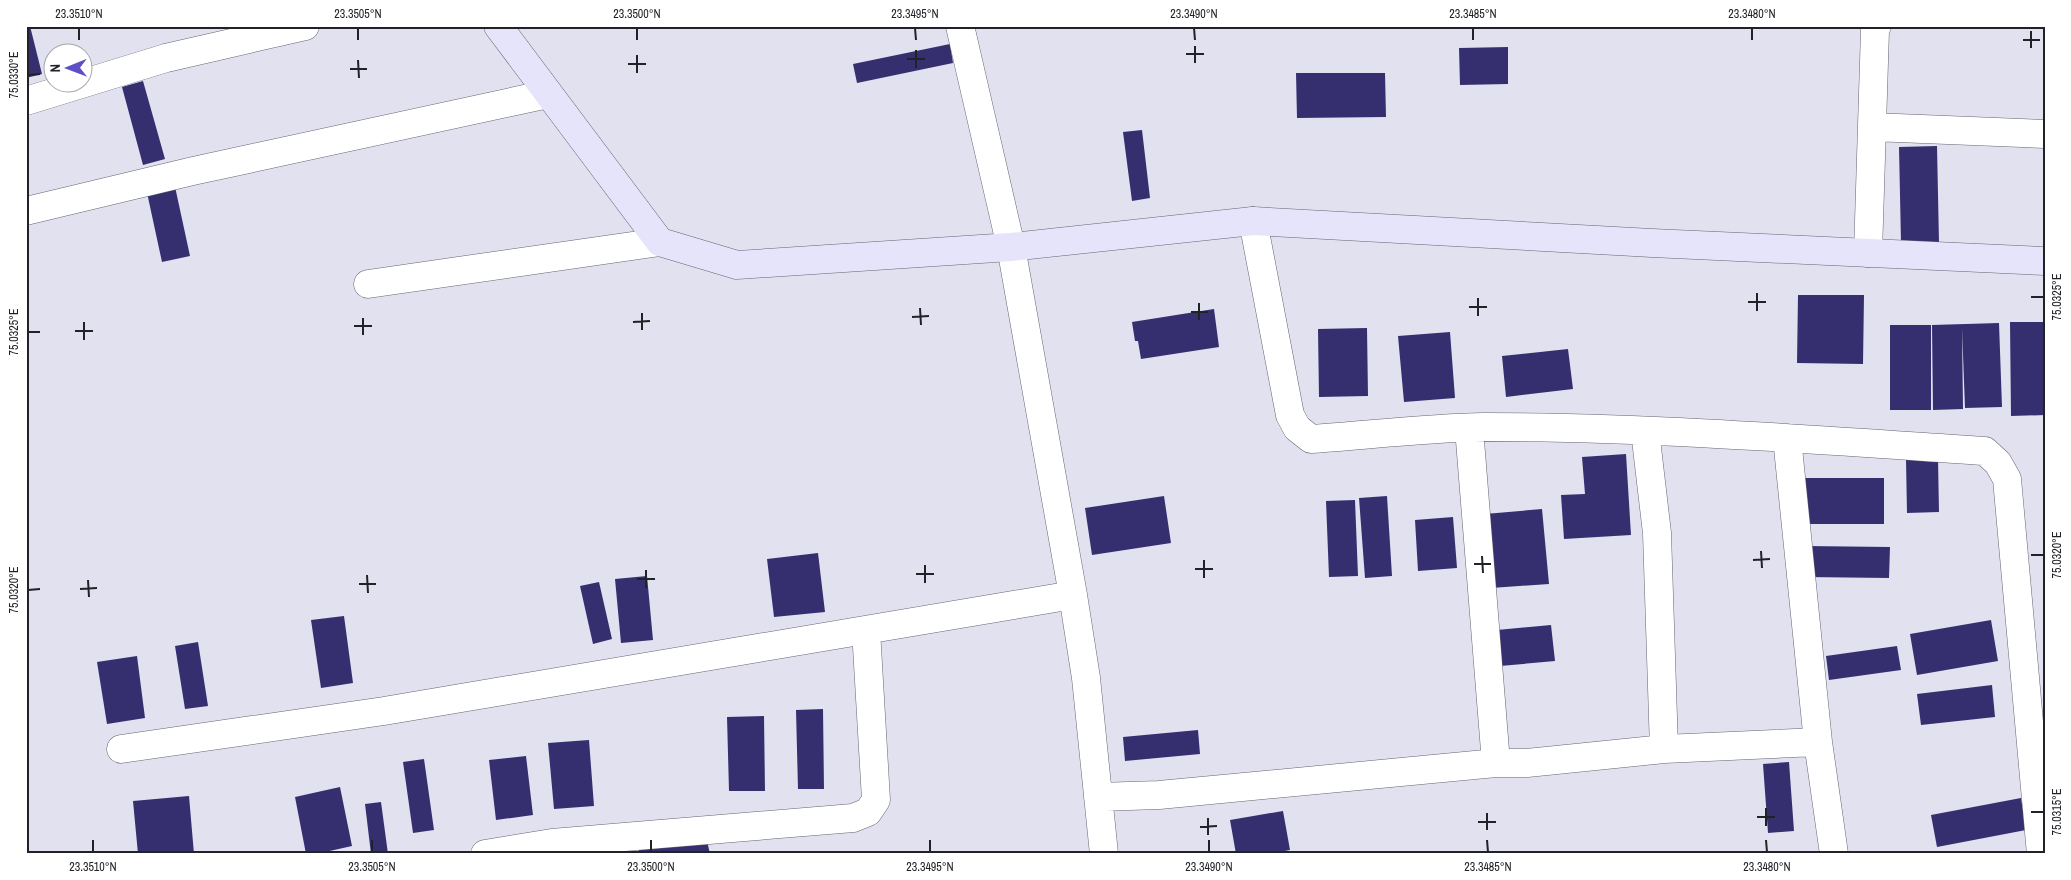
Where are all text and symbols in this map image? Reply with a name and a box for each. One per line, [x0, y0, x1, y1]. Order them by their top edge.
text: 23.3510°N [55, 6, 103, 22]
text: 23.3505°N [334, 6, 382, 22]
text: 23.3500°N [613, 6, 661, 22]
text: 23.3495°N [891, 6, 939, 22]
text: 23.3490°N [1170, 6, 1218, 22]
text: 23.3485°N [1449, 6, 1497, 22]
text: 23.3480°N [1728, 6, 1776, 22]
north arrow [42, 42, 92, 92]
text: 75.0330°E [6, 52, 22, 98]
text: N [46, 64, 64, 73]
text: 75.0325°E [2049, 274, 2065, 320]
text: 75.0325°E [6, 309, 22, 355]
text: 75.0320°E [2049, 532, 2065, 578]
text: 75.0320°E [6, 567, 22, 613]
text: 75.0315°E [2049, 789, 2065, 835]
text: 23.3510°N [69, 859, 117, 875]
text: 23.3505°N [348, 859, 396, 875]
text: 23.3500°N [627, 859, 675, 875]
text: 23.3495°N [906, 859, 954, 875]
text: 23.3490°N [1185, 859, 1233, 875]
text: 23.3485°N [1464, 859, 1512, 875]
text: 23.3480°N [1743, 859, 1791, 875]

